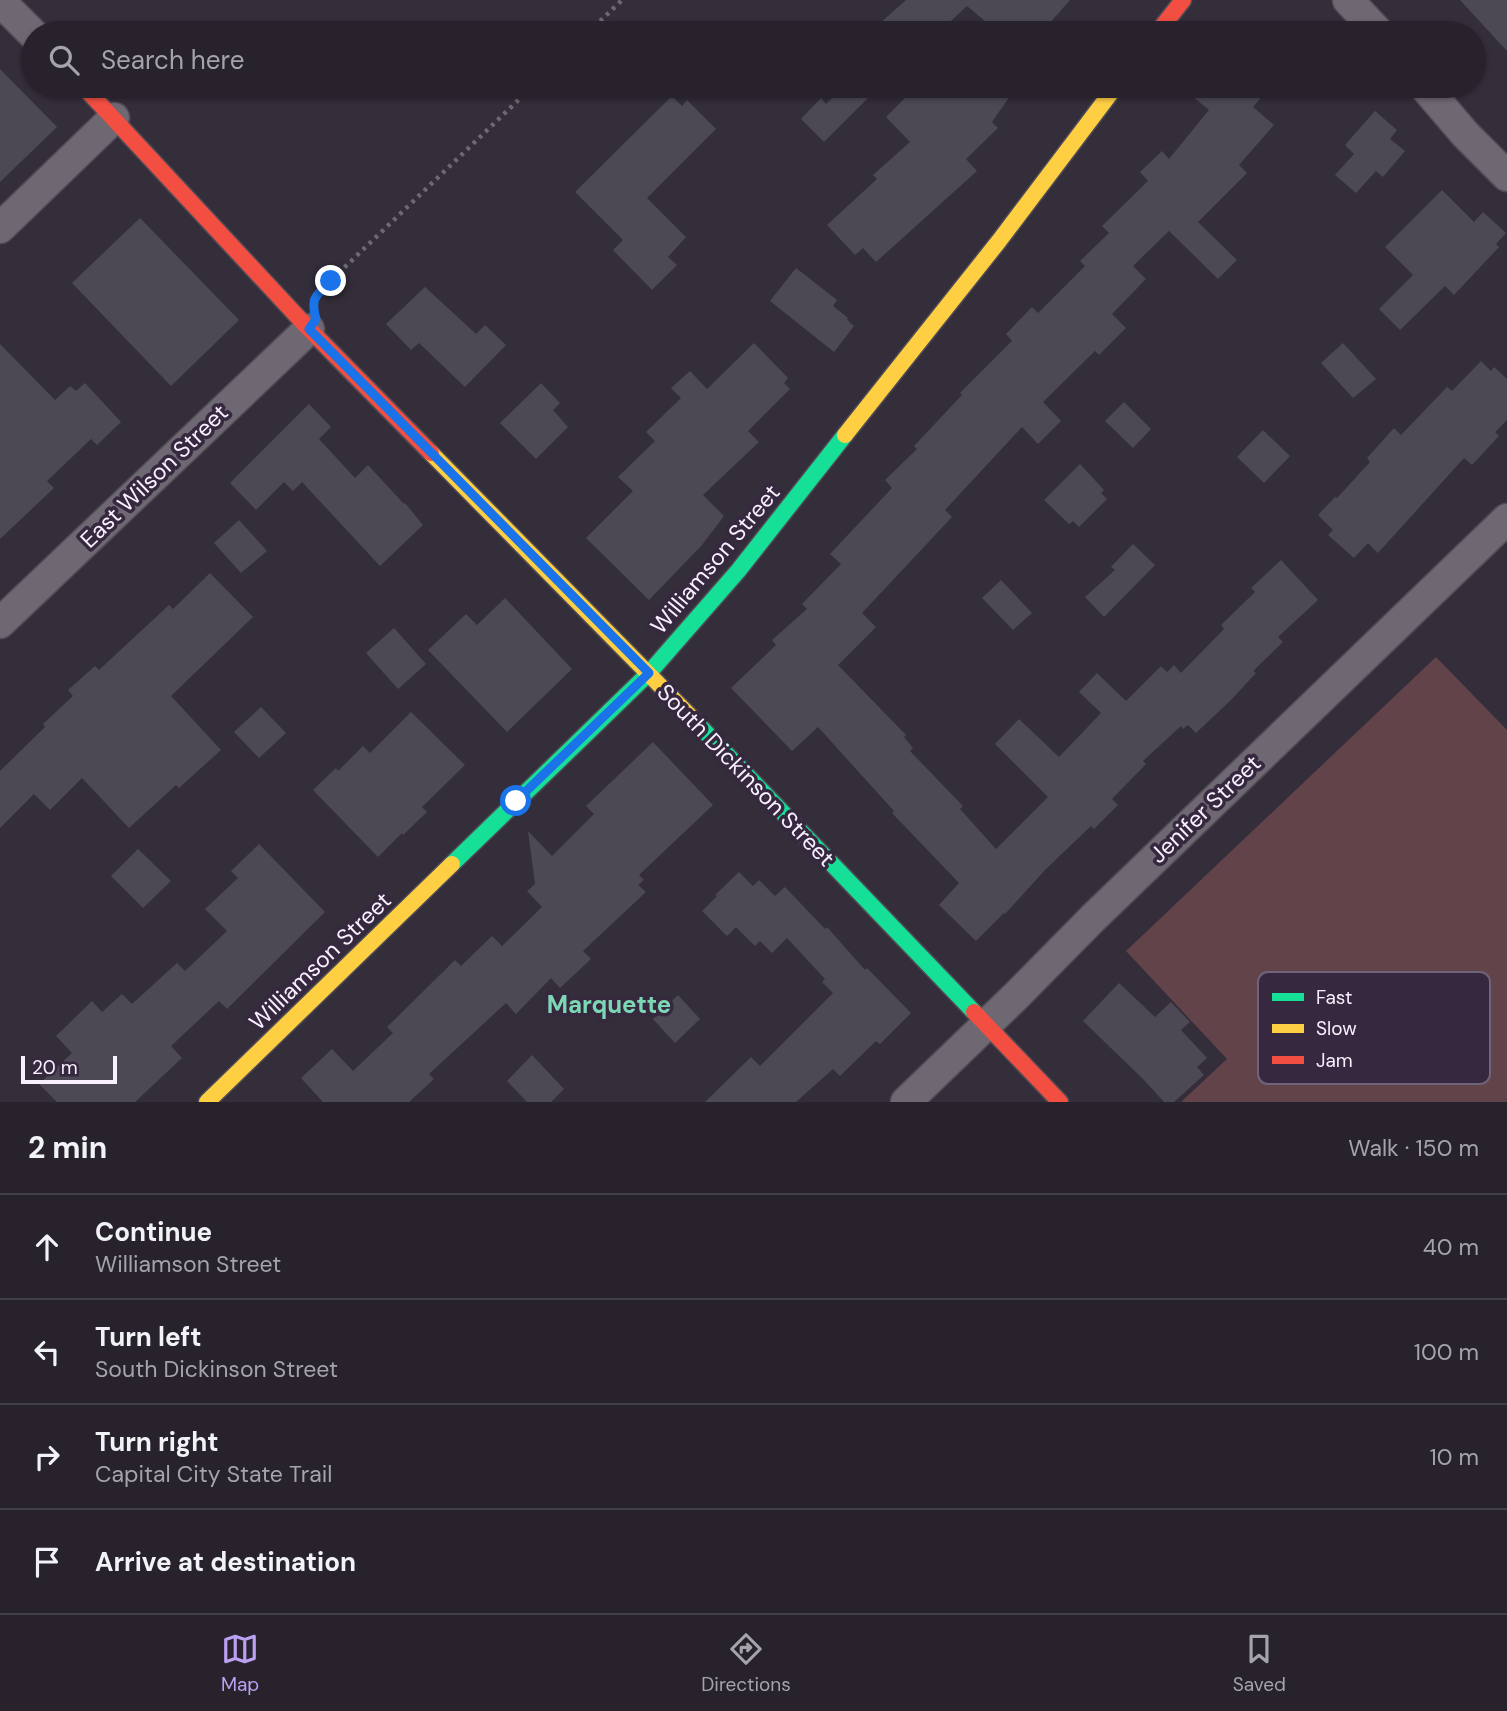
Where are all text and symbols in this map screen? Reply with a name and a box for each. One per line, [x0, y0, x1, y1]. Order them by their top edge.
search box [21, 21, 1486, 98]
icon: search [45, 41, 83, 79]
text: Search here [101, 43, 244, 77]
route end [315, 265, 346, 296]
street label: East Wilson Street [74, 398, 234, 554]
street label: Williamson Street [644, 478, 786, 640]
street label: South Dickinson Street [651, 677, 841, 873]
street label: Jenifer Street [1143, 748, 1267, 870]
route start [500, 785, 531, 816]
street label: Williamson Street [243, 886, 397, 1036]
legend [1258, 972, 1490, 1084]
text: Fast [1316, 985, 1352, 1010]
district label: Marquette [547, 989, 671, 1020]
text: Slow [1316, 1016, 1357, 1041]
text: Jam [1316, 1048, 1353, 1073]
scale bar [21, 1053, 117, 1085]
text: 20 m [32, 1055, 78, 1080]
text: 2 min [28, 1128, 107, 1167]
text: Walk · 150 m [1348, 1133, 1479, 1163]
text: Continue [95, 1215, 212, 1249]
icon: ahead [28, 1228, 66, 1266]
text: 40 m [1423, 1232, 1479, 1262]
text: Williamson Street [95, 1249, 281, 1279]
text: Turn left [95, 1320, 202, 1354]
icon: left [28, 1333, 66, 1371]
text: 100 m [1414, 1337, 1479, 1367]
text: South Dickinson Street [95, 1354, 338, 1384]
text: Turn right [95, 1425, 219, 1459]
icon: right [28, 1438, 66, 1476]
text: 10 m [1429, 1442, 1479, 1472]
text: Capital City State Trail [95, 1459, 332, 1489]
icon: arrive [28, 1543, 66, 1581]
text: Arrive at destination [95, 1545, 356, 1579]
tab: Map [221, 1630, 259, 1697]
tab: Directions [701, 1630, 791, 1697]
tab: Saved [1233, 1630, 1286, 1697]

